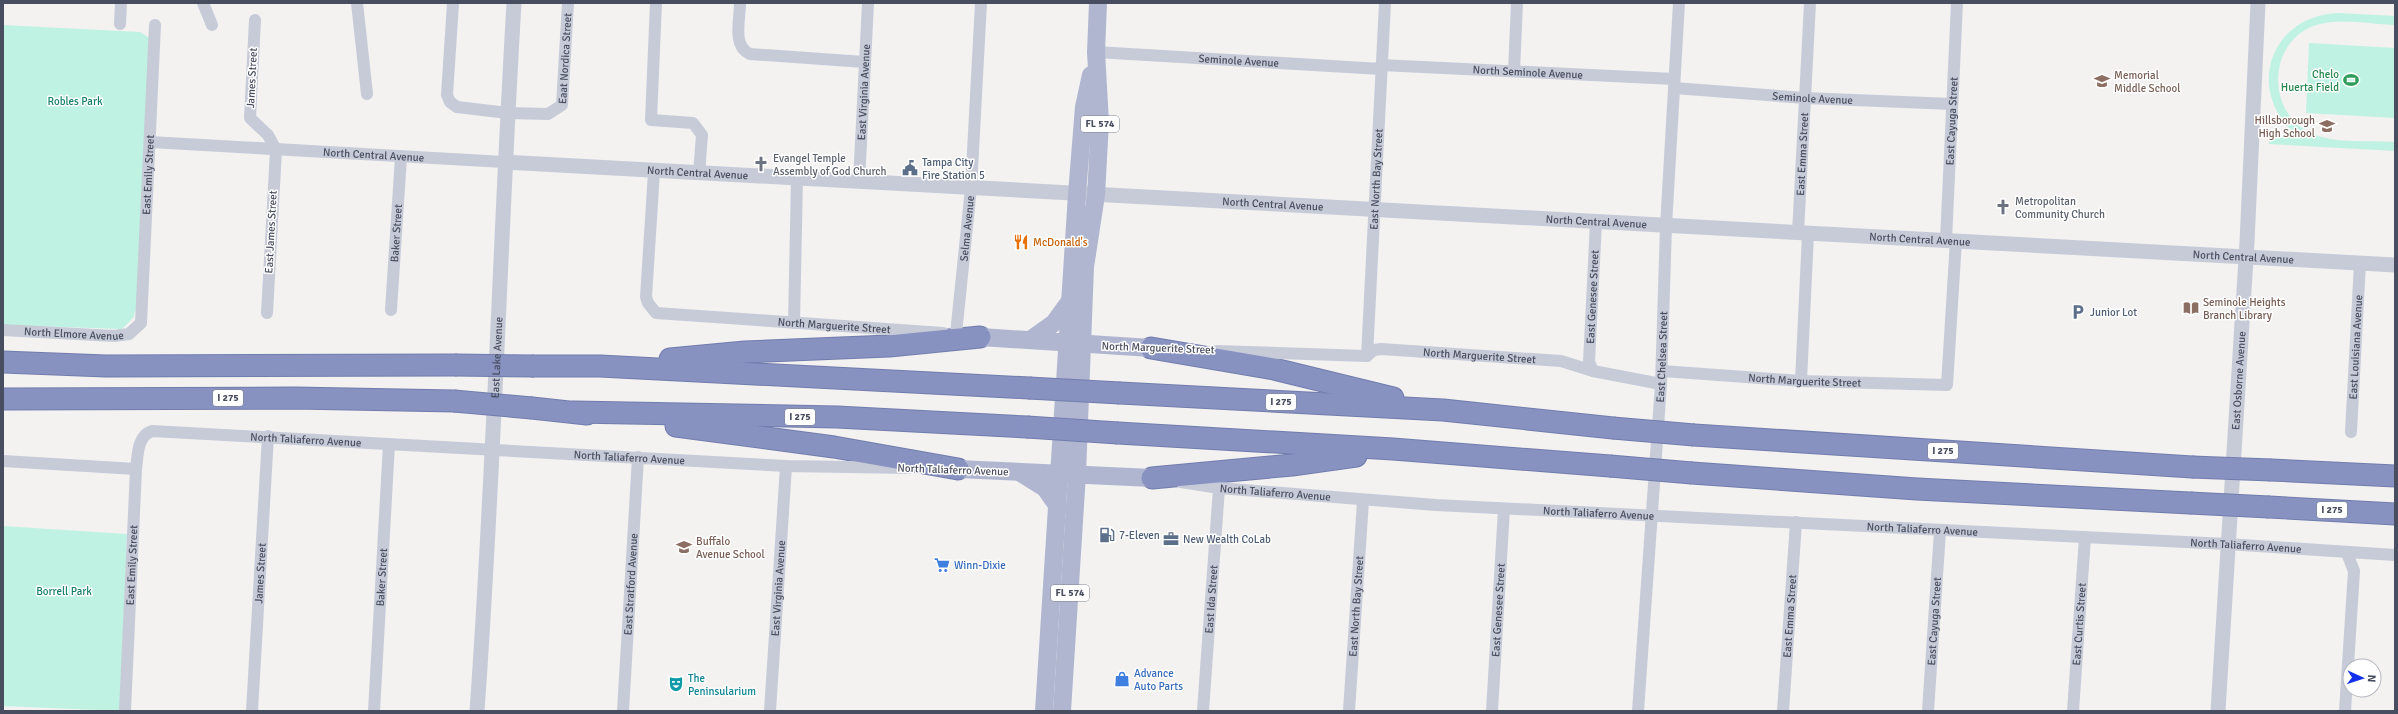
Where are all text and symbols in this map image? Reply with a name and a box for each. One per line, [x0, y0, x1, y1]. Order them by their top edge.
street label: Eaat Nordica Street [556, 12, 574, 104]
street label: East Virginia Avenue [855, 44, 872, 141]
street label: James Street [244, 47, 260, 108]
street label: Seminole Avenue [1198, 52, 1279, 69]
street label: North Seminole Avenue [1472, 63, 1583, 81]
place label: Chelo Huerta Field [2281, 68, 2339, 94]
place label: Memorial Middle School [2114, 69, 2181, 95]
sports icon: Chelo Huerta Field [2342, 71, 2360, 89]
school or university icon: Memorial Middle School [2093, 72, 2111, 90]
street label: East Cayuga Street [1943, 76, 1960, 166]
street label: Seminole Avenue [1772, 89, 1853, 106]
park label: Robles Park [48, 95, 103, 108]
street label: East Emma Street [1793, 112, 1811, 196]
place label: Hillsborough High School [2255, 114, 2315, 140]
road number: FL 574 [1081, 116, 1119, 132]
school or university icon: Hillsborough High School [2318, 117, 2336, 135]
street label: East North Bay Street [1367, 128, 1385, 230]
street label: East Emily Street [140, 134, 156, 215]
street label: North Central Avenue [323, 145, 425, 164]
place label: Evangel Temple Assembly of God Church [773, 152, 887, 178]
church icon: Evangel Temple Assembly of God Church [752, 155, 770, 173]
place label: Tampa City Fire Station 5 [922, 156, 985, 182]
public building icon: Tampa City Fire Station 5 [901, 159, 919, 177]
street label: North Central Avenue [647, 163, 749, 182]
street label: East James Street [262, 190, 280, 274]
street label: Selma Avenue [957, 195, 977, 262]
street label: North Central Avenue [1222, 195, 1324, 213]
place label: Metropolitan Community Church [2015, 195, 2105, 221]
church icon: Metropolitan Community Church [1994, 198, 2012, 216]
street label: Baker Street [388, 204, 404, 263]
street label: North Central Avenue [1545, 212, 1647, 231]
street label: North Central Avenue [1869, 230, 1971, 248]
restaurant icon: McDonald's [1012, 233, 1030, 251]
place label: McDonald's [1033, 236, 1088, 249]
street label: North Central Avenue [2192, 247, 2294, 266]
street label: East Genesee Street [1583, 250, 1601, 344]
street label: East Louisiana Avenue [2346, 294, 2365, 400]
place label: Seminole Heights Branch Library [2203, 296, 2286, 322]
library icon: Seminole Heights Branch Library [2182, 299, 2200, 317]
parking icon: Junior Lot [2069, 303, 2087, 321]
place label: Junior Lot [2090, 306, 2137, 319]
street label: East Chelsea Street [1653, 311, 1670, 403]
street label: North Marguerite Street [777, 315, 891, 336]
street label: East Lake Avenue [488, 316, 505, 399]
street label: North Elmore Avenue [24, 325, 125, 343]
street label: East Osborne Avenue [2229, 331, 2248, 430]
street label: North Marguerite Street [1101, 340, 1215, 356]
street label: North Marguerite Street [1423, 345, 1536, 366]
street label: North Marguerite Street [1748, 371, 1861, 389]
road number: I 275 [213, 390, 243, 406]
road number: I 275 [1266, 394, 1296, 410]
road number: I 275 [785, 409, 815, 425]
street label: North Taliaferro Avenue [250, 430, 362, 449]
road number: I 275 [1928, 443, 1958, 459]
street label: North Taliaferro Avenue [573, 448, 685, 467]
street label: North Taliaferro Avenue [897, 462, 1009, 478]
street label: North Taliaferro Avenue [1219, 482, 1331, 503]
road number: I 275 [2317, 502, 2347, 518]
street label: North Taliaferro Avenue [1543, 504, 1655, 522]
street label: North Taliaferro Avenue [1866, 520, 1978, 538]
street label: East Emily Street [123, 525, 140, 606]
fuel station icon: 7-Eleven [1098, 526, 1116, 544]
place label: 7-Eleven [1119, 529, 1160, 542]
office icon: New Wealth CoLab [1162, 530, 1180, 548]
street label: East Stratford Avenue [621, 533, 640, 636]
place label: New Wealth CoLab [1183, 533, 1271, 546]
place label: Buffalo Avenue School [696, 535, 765, 561]
street label: North Taliaferro Avenue [2190, 536, 2302, 555]
school or university icon: Buffalo Avenue School [675, 538, 693, 556]
street label: East Virginia Avenue [768, 540, 788, 637]
street label: James Street [252, 543, 268, 604]
street label: Baker Street [373, 548, 390, 607]
street label: East North Bay Street [1346, 555, 1366, 657]
supermarket icon: Winn-Dixie [933, 556, 951, 574]
place label: Winn-Dixie [954, 559, 1006, 572]
street label: East Genesee Street [1489, 563, 1507, 657]
street label: East Ida Street [1202, 564, 1220, 634]
street label: East Emma Street [1780, 574, 1799, 658]
street label: East Cayuga Street [1925, 576, 1943, 666]
street label: East Curtis Street [2070, 582, 2088, 666]
park label: Borrell Park [36, 585, 92, 598]
road number: FL 574 [1051, 585, 1089, 601]
north arrow [2342, 658, 2382, 698]
place label: Advance Auto Parts [1134, 667, 1183, 693]
shop icon: Advance Auto Parts [1113, 670, 1131, 688]
place label: The Peninsularium [688, 672, 756, 698]
text: N [2365, 674, 2378, 683]
theatre icon: The Peninsularium [667, 675, 685, 693]

